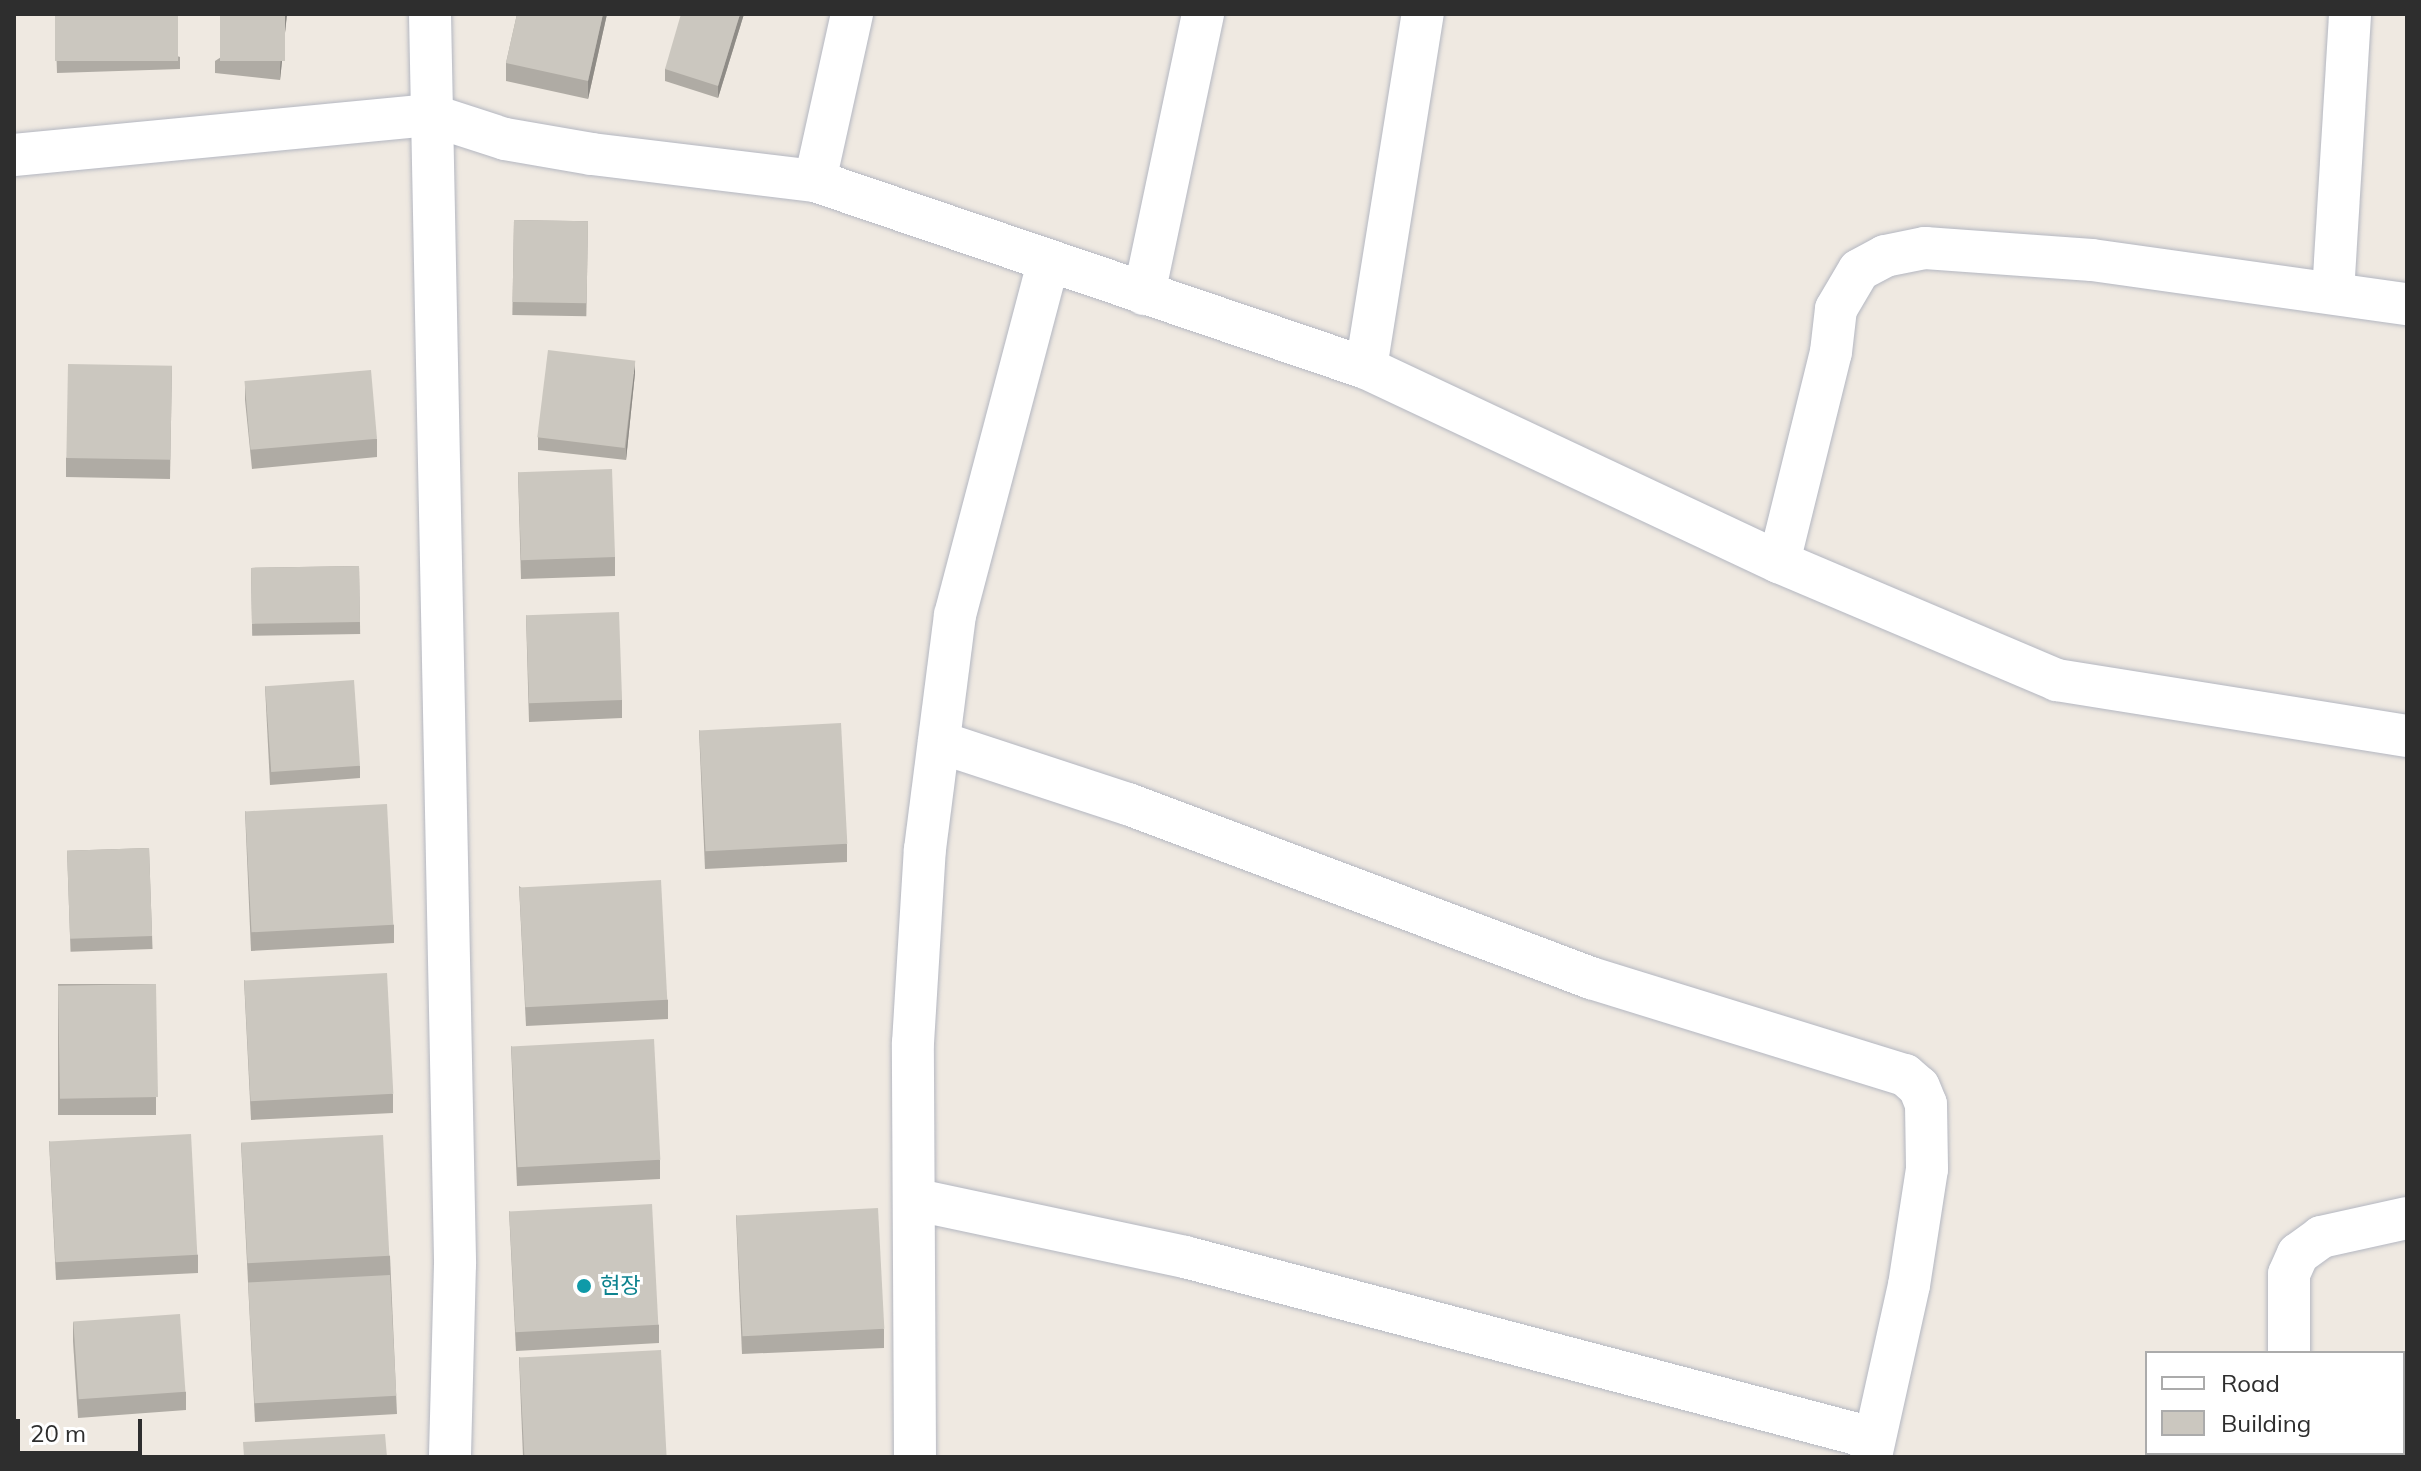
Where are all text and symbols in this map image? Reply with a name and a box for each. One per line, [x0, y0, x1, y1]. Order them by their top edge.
place label: 현장 [600, 1273, 640, 1299]
marker: 현장 [575, 1277, 593, 1295]
legend [2145, 1351, 2405, 1455]
text: Road [2221, 1368, 2280, 1398]
scale bar [20, 1403, 146, 1453]
text: Building [2221, 1408, 2311, 1438]
text: 20 m [30, 1418, 86, 1448]

